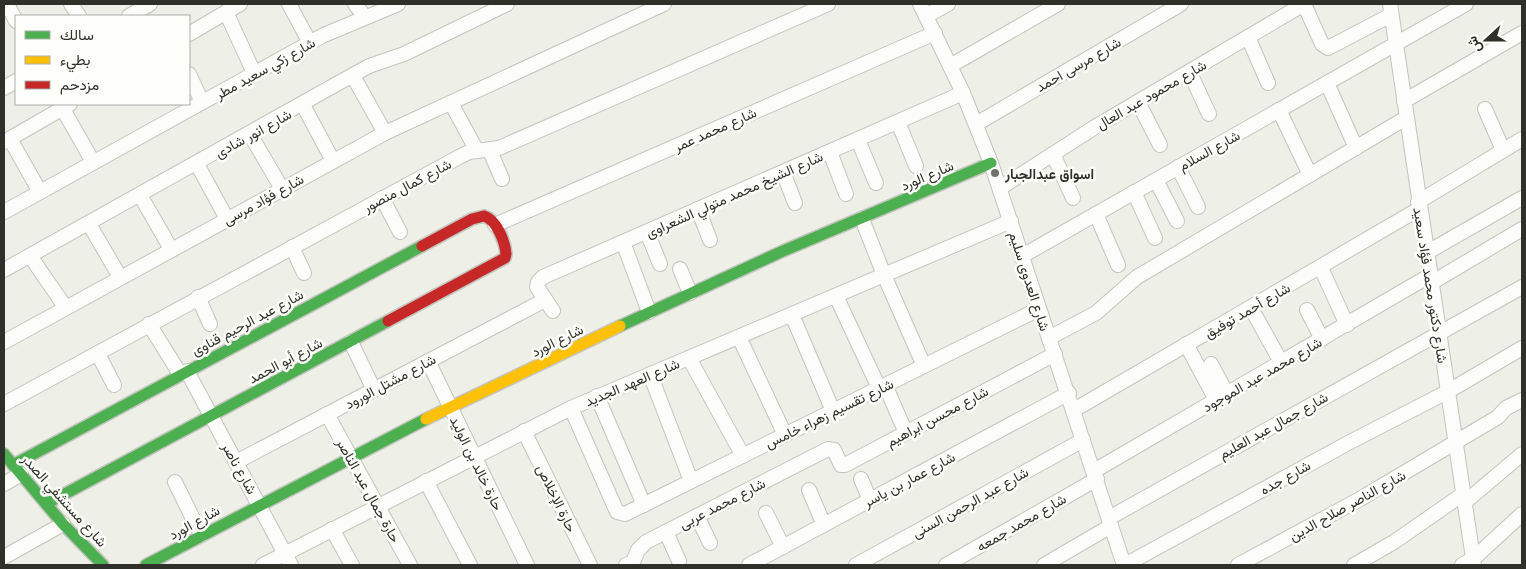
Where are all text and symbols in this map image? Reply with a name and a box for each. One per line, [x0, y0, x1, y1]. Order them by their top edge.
legend [15, 15, 190, 105]
north arrow [1461, 15, 1511, 65]
text: سالك [60, 25, 94, 43]
street label: شارع مرسى احمد [1032, 33, 1125, 98]
text: ش [1462, 33, 1485, 56]
street label: شارع زكي سعيد مطر [211, 34, 320, 106]
text: بطيء [60, 50, 90, 73]
street label: شارع محمود عبد العال [1093, 56, 1211, 135]
text: مزدحم [60, 75, 99, 95]
street label: شارع محمد عمر [670, 103, 760, 158]
street label: شارع انور شادى [212, 105, 296, 164]
street label: شارع السلام [1175, 126, 1244, 176]
street label: شارع الشيخ محمد متولي الشعراوى [643, 147, 827, 245]
street label: شارع كمال منصور [359, 155, 455, 218]
street label: شارع الورد [898, 156, 957, 196]
place label: اسواق عبدالجبار [1004, 165, 1094, 183]
marker: اسواق عبدالجبار [989, 167, 1001, 179]
street label: شارع فؤاد مرسى [220, 170, 308, 231]
street label: شارع دكتور محمد فؤاد سعيد [1407, 206, 1452, 365]
street label: شارع العدوى سليم [1003, 229, 1054, 334]
street label: شارع أحمد توفيق [1201, 279, 1294, 344]
street label: شارع عبد الرحيم قناوى [188, 285, 307, 361]
street label: شارع الورد [528, 320, 587, 363]
street label: شارع أبو الحمد [245, 333, 326, 389]
street label: شارع محمد عبد الموجود [1199, 333, 1326, 418]
street label: شارع مشتل الورود [342, 350, 440, 415]
street label: شارع العهد الجديد [582, 354, 683, 412]
street label: شارع تقسيم زهراء خامس [762, 374, 897, 454]
street label: شارع محسن ابراهيم [883, 382, 992, 453]
street label: شارع جمال عبد العليم [1215, 388, 1332, 465]
street label: حارة خالد بن الوليد [446, 413, 507, 513]
street label: حارة جمال عبد الناصر [331, 434, 405, 546]
street label: شارع ناصر [216, 438, 261, 498]
street label: شارع عمار بن ياسر [859, 448, 959, 513]
street label: شارع مستشفي الصدر [15, 449, 111, 553]
street label: شارع جده [1257, 456, 1315, 500]
street label: حارة الإخلاص [531, 461, 581, 536]
street label: شارع عبد الرحمن السنى [909, 463, 1033, 544]
street label: شارع الناصر صلاح الدين [1286, 466, 1410, 547]
street label: شارع محمد عربى [676, 474, 769, 535]
street label: شارع محمد جمعه [973, 490, 1070, 557]
street label: شارع الورد [166, 501, 224, 546]

